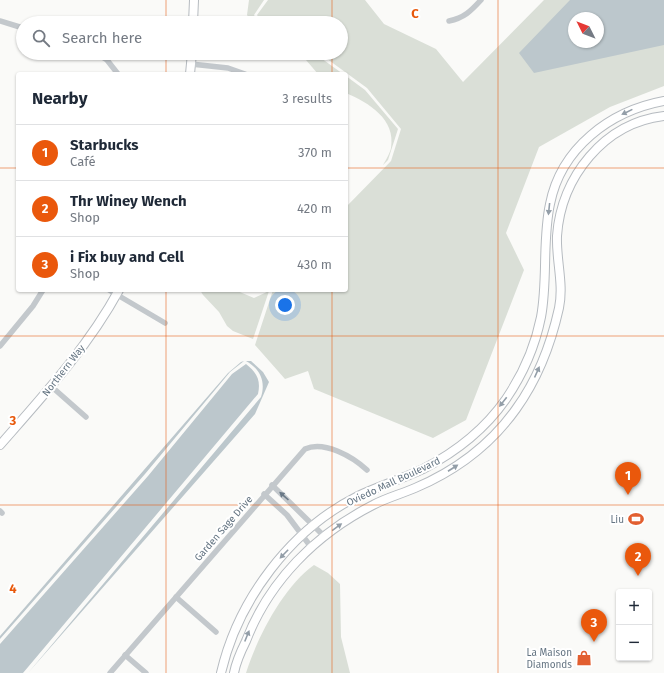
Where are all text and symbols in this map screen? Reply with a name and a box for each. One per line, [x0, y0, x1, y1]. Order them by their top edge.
text: C [411, 6, 419, 21]
north arrow [568, 12, 604, 48]
search box [16, 16, 348, 60]
icon: search [30, 27, 52, 49]
text: Search here [62, 29, 142, 47]
text: Nearby [32, 88, 87, 109]
text: 3 results [282, 91, 332, 106]
one-way arrow [621, 109, 633, 115]
text: Starbucks [70, 136, 139, 154]
text: 1 [42, 145, 48, 160]
text: 370 m [298, 145, 332, 160]
text: Café [70, 154, 96, 169]
text: Thr Winey Wench [70, 192, 187, 210]
text: 2 [42, 201, 48, 216]
text: 420 m [297, 201, 332, 216]
one-way arrow [546, 203, 553, 215]
text: Shop [70, 210, 100, 225]
text: i Fix buy and Cell [70, 248, 184, 266]
text: 3 [42, 257, 48, 272]
text: 430 m [297, 257, 332, 272]
text: Shop [70, 266, 100, 281]
your location [275, 295, 295, 315]
street label: Northern Way [40, 342, 88, 399]
one-way arrow [535, 365, 541, 377]
one-way arrow [499, 396, 507, 407]
text: 3 [9, 413, 17, 428]
street label: Oviedo Mall Boulevard [345, 455, 442, 509]
pin: 1 [615, 462, 641, 495]
one-way arrow [448, 464, 458, 472]
one-way arrow [279, 492, 289, 501]
street label: Garden Sage Drive [192, 494, 255, 564]
sports icon: Liu [627, 510, 645, 528]
place label: Liu [610, 514, 624, 526]
one-way arrow [332, 522, 343, 531]
pin: 2 [625, 543, 651, 576]
one-way arrow [279, 549, 289, 559]
text: 4 [9, 581, 17, 596]
map controls [616, 589, 652, 661]
button: + [616, 589, 652, 625]
pin: 3 [581, 609, 607, 642]
button: − [616, 625, 652, 661]
one-way arrow [245, 630, 251, 642]
place label: La Maison Diamonds [526, 647, 572, 671]
shop icon: La Maison Diamonds [575, 649, 593, 667]

